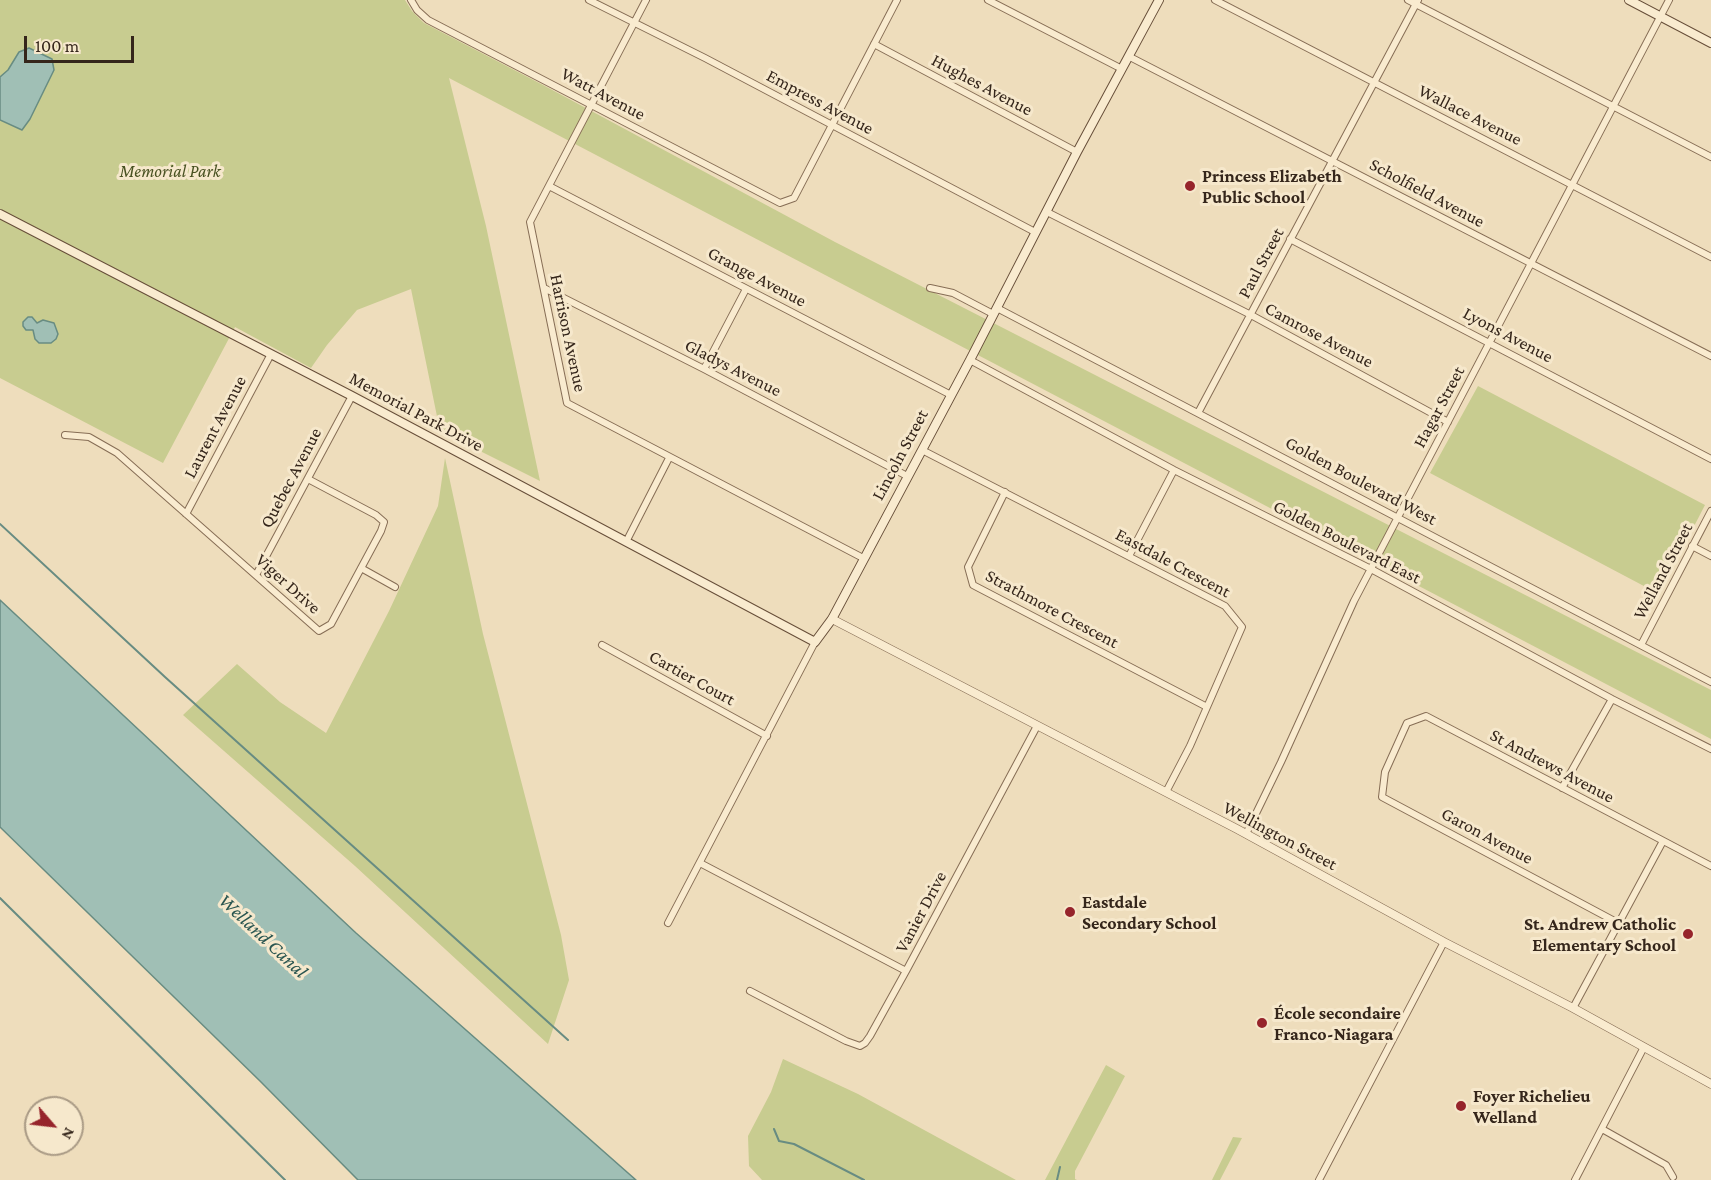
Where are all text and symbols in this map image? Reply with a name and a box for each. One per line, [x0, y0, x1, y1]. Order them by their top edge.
scale bar [27, 24, 136, 62]
text: 100 m [35, 36, 79, 56]
street label: Hughes Avenue [928, 49, 1036, 121]
street label: Watt Avenue [557, 63, 649, 125]
street label: Empress Avenue [763, 65, 877, 139]
street label: Wallace Avenue [1415, 80, 1525, 150]
street label: Scholfield Avenue [1366, 154, 1488, 232]
park label: Memorial Park [119, 160, 221, 182]
place label: Princess Elizabeth Public School [1202, 165, 1342, 207]
marker: Princess Elizabeth Public School [1183, 179, 1197, 193]
street label: Paul Street [1233, 224, 1289, 302]
street label: Grange Avenue [704, 242, 810, 312]
street label: Harrison Avenue [545, 272, 591, 394]
street label: Camrose Avenue [1261, 297, 1377, 373]
street label: Lyons Avenue [1459, 302, 1557, 368]
street label: Gladys Avenue [681, 334, 785, 402]
street label: Hagar Street [1409, 363, 1469, 451]
street label: Memorial Park Drive [345, 368, 487, 456]
street label: Laurent Avenue [179, 372, 251, 482]
street label: Lincoln Street [867, 406, 933, 504]
street label: Quebec Avenue [256, 424, 326, 532]
street label: Golden Boulevard West [1282, 432, 1440, 530]
street label: Golden Boulevard East [1270, 495, 1424, 589]
street label: Welland Street [1629, 519, 1697, 623]
street label: Eastdale Crescent [1112, 524, 1234, 602]
street label: Viger Drive [251, 549, 325, 619]
street label: Strathmore Crescent [982, 565, 1122, 653]
street label: Cartier Court [645, 646, 739, 710]
street label: St Andrews Avenue [1486, 724, 1618, 808]
street label: Wellington Street [1219, 797, 1341, 875]
street label: Garon Avenue [1437, 803, 1537, 869]
street label: Vanier Drive [891, 868, 951, 956]
water label: Welland Canal [213, 889, 313, 983]
place label: Eastdale Secondary School [1082, 891, 1217, 934]
marker: Eastdale Secondary School [1063, 905, 1077, 919]
place label: St. Andrew Catholic Elementary School [1524, 913, 1676, 956]
marker: St. Andrew Catholic Elementary School [1681, 927, 1695, 941]
place label: École secondaire Franco-Niagara [1274, 1002, 1401, 1044]
marker: École secondaire Franco-Niagara [1255, 1016, 1269, 1030]
place label: Foyer Richelieu Welland [1473, 1085, 1591, 1128]
north arrow [24, 1096, 84, 1156]
marker: Foyer Richelieu Welland [1454, 1099, 1468, 1113]
text: N [59, 1125, 79, 1143]

